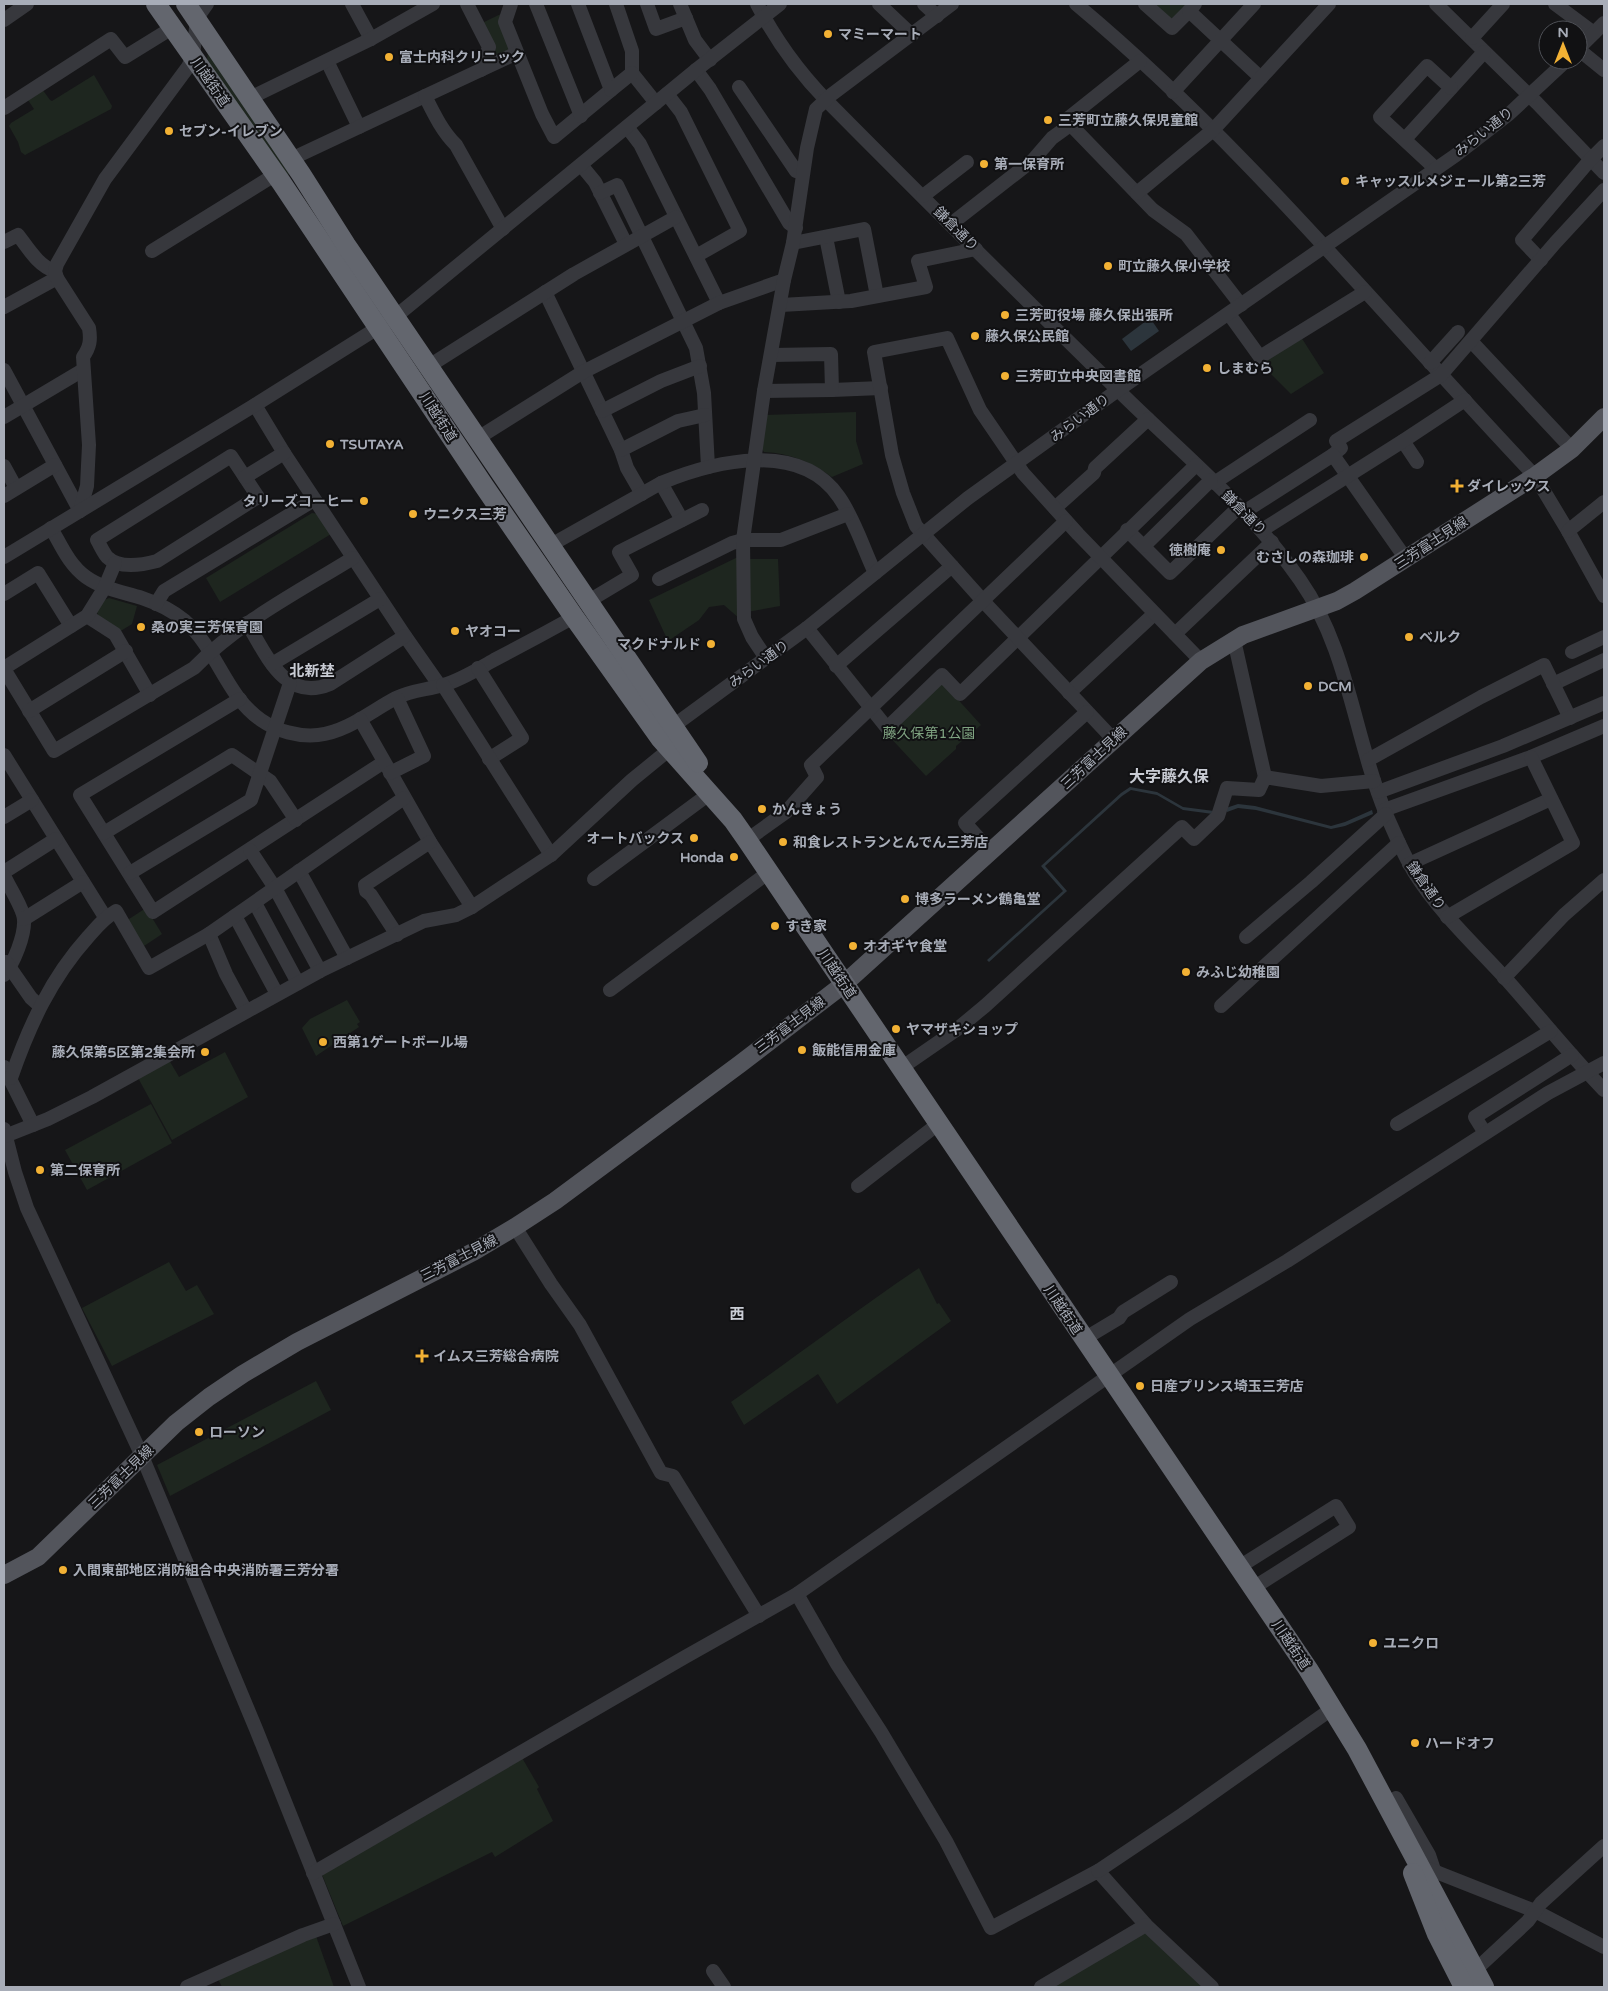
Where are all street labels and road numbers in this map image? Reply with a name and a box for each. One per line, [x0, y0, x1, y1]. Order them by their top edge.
street label: 川越街道 [187, 54, 233, 110]
street label: みらい通り [1451, 104, 1517, 160]
street label: 鎌倉通り [930, 203, 982, 255]
street label: 川越街道 [416, 389, 460, 445]
street label: みらい通り [1047, 390, 1113, 446]
street label: 鎌倉通り [1218, 487, 1270, 539]
street label: 三芳富士見線 [1391, 513, 1471, 573]
street label: みらい通り [726, 637, 792, 691]
street label: 三芳富士見線 [1057, 723, 1131, 793]
street label: 鎌倉通り [1403, 858, 1449, 914]
street label: 川越街道 [814, 946, 860, 1002]
street label: 三芳富士見線 [751, 993, 829, 1057]
street label: 三芳富士見線 [418, 1231, 500, 1285]
street label: 川越街道 [1040, 1282, 1086, 1338]
street label: 三芳富士見線 [85, 1442, 157, 1512]
street label: 川越街道 [1268, 1617, 1314, 1673]

